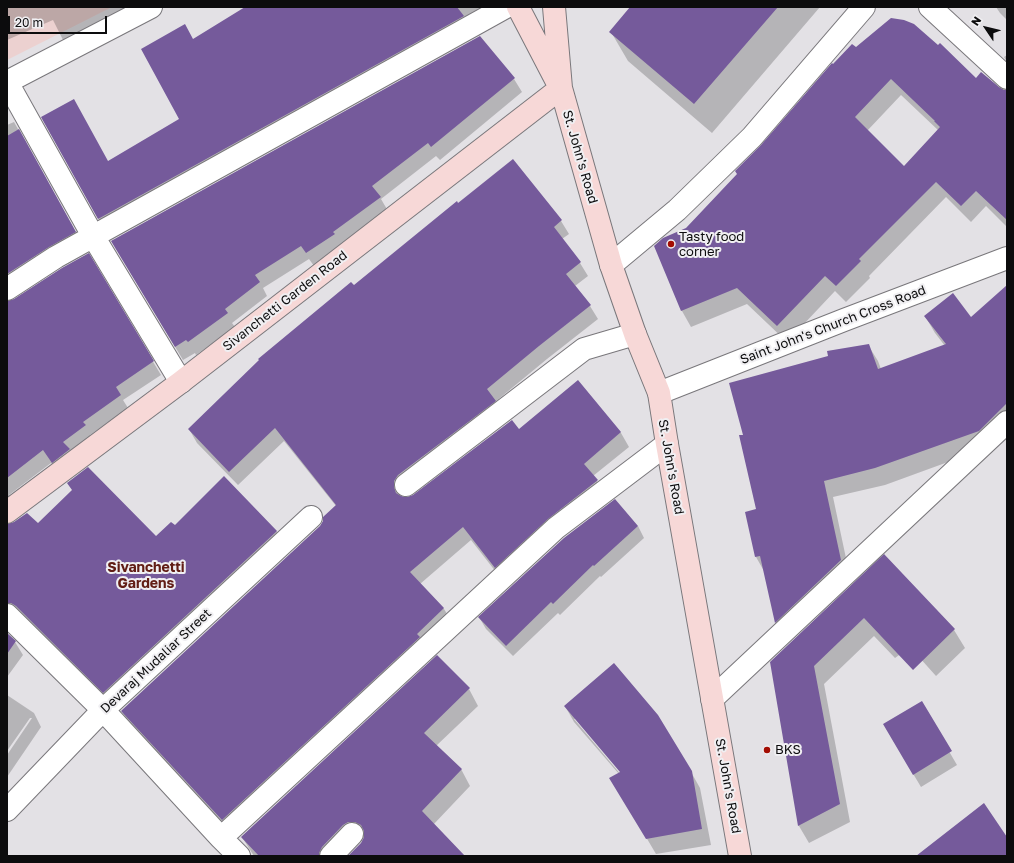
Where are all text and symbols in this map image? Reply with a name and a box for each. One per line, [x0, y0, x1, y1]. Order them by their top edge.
scale bar [10, 8, 109, 34]
north arrow [966, 8, 1006, 48]
text: N [968, 14, 983, 28]
text: 20 m [15, 15, 43, 30]
street label: St. John's Road [559, 108, 601, 206]
place label: Tasty food corner [679, 229, 744, 260]
marker: Tasty food corner [666, 239, 676, 249]
street label: Sivanchetti Garden Road [220, 248, 350, 354]
street label: Saint John's Church Cross Road [738, 282, 928, 368]
street label: St. John's Road [655, 418, 687, 516]
district label: Sivanchetti Gardens [107, 560, 185, 592]
street label: Devaraj Mudaliar Street [97, 606, 215, 716]
street label: St. John's Road [712, 737, 744, 835]
place label: BKS [775, 742, 801, 758]
marker: BKS [762, 745, 772, 755]

